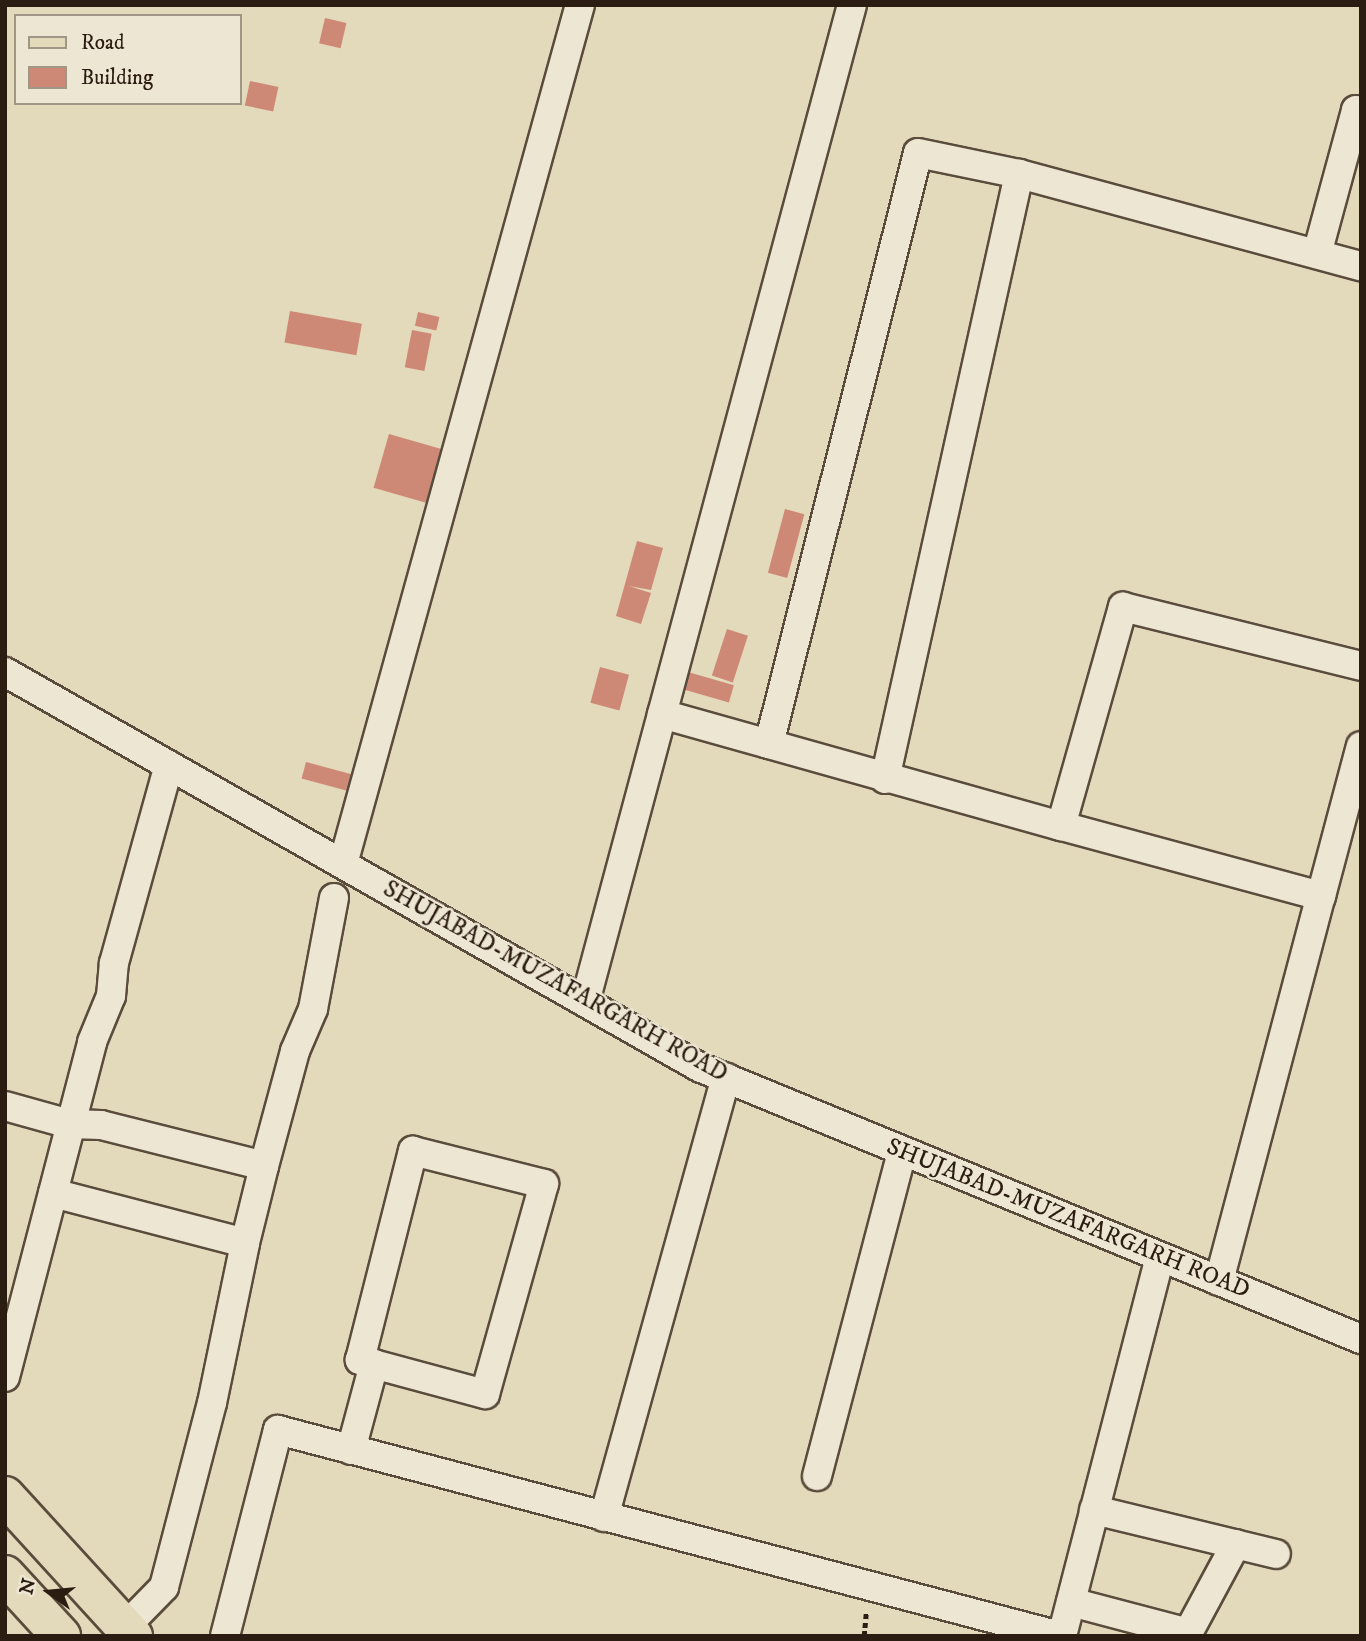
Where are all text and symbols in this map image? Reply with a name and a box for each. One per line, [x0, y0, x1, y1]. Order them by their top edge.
legend [14, 14, 242, 105]
text: Road [81, 30, 125, 56]
text: Building [81, 65, 153, 91]
street label: SHUJABAD-MUZAFARGARH ROAD [378, 875, 732, 1089]
street label: SHUJABAD-MUZAFARGARH ROAD [882, 1133, 1254, 1305]
north arrow [14, 1557, 84, 1627]
text: N [15, 1576, 41, 1597]

